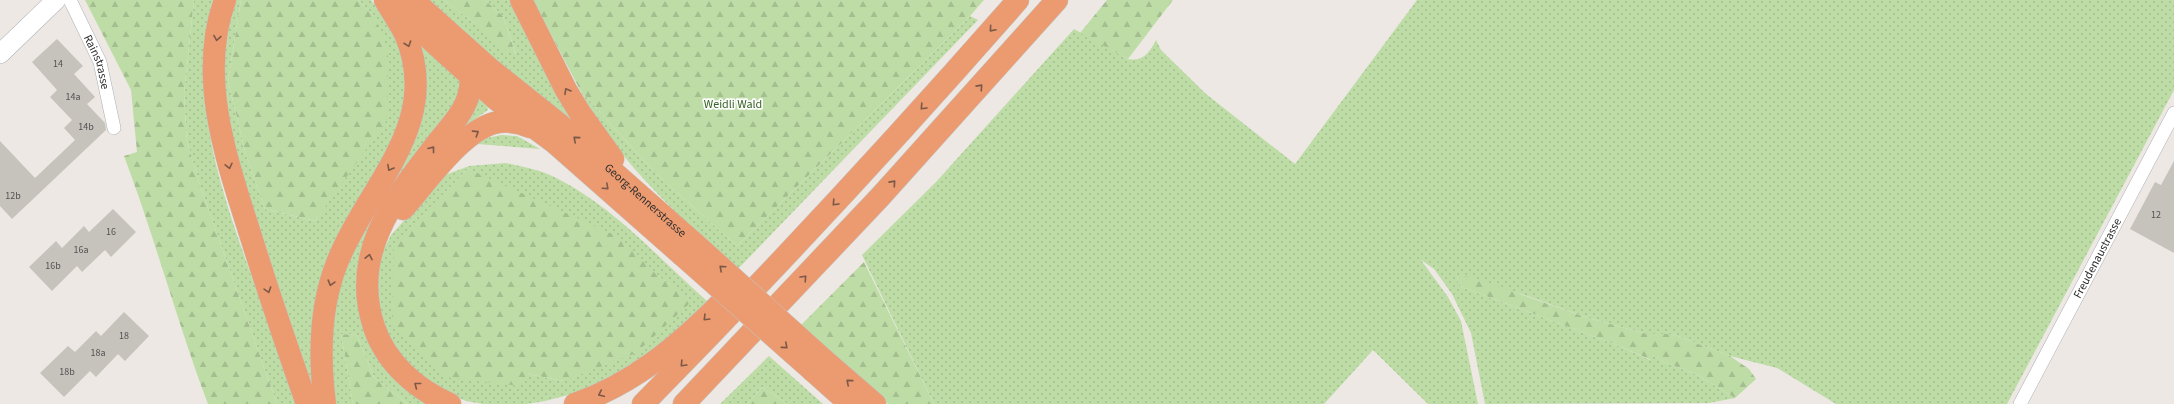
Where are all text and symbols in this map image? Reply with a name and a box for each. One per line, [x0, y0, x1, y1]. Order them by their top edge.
one-way arrow [990, 25, 997, 32]
street label: Rainstrasse [80, 32, 114, 91]
one-way arrow [213, 35, 222, 41]
one-way arrow [403, 40, 412, 47]
house number: 14 [53, 57, 63, 71]
one-way arrow [975, 84, 983, 92]
one-way arrow [564, 88, 571, 95]
house number: 14a [66, 90, 80, 104]
park label: Weidli Wald [704, 96, 762, 113]
one-way arrow [920, 102, 928, 110]
house number: 14b [78, 120, 94, 134]
one-way arrow [472, 130, 479, 137]
one-way arrow [574, 137, 581, 144]
one-way arrow [428, 146, 435, 153]
street label: Georg-Rennerstrasse [601, 159, 690, 241]
one-way arrow [225, 163, 233, 169]
one-way arrow [387, 164, 394, 171]
one-way arrow [888, 180, 895, 188]
one-way arrow [601, 182, 608, 189]
house number: 12b [5, 189, 21, 203]
one-way arrow [832, 198, 840, 206]
house number: 12 [2151, 208, 2161, 222]
street label: Freudenaustrasse [2069, 215, 2125, 301]
house number: 16 [106, 225, 116, 239]
house number: 16a [74, 243, 88, 257]
one-way arrow [364, 254, 372, 260]
house number: 16b [45, 259, 61, 273]
one-way arrow [719, 265, 726, 272]
one-way arrow [799, 275, 807, 283]
one-way arrow [327, 280, 335, 286]
one-way arrow [263, 287, 272, 294]
one-way arrow [703, 313, 711, 321]
house number: 18 [119, 329, 129, 343]
one-way arrow [780, 341, 788, 349]
house number: 18a [91, 346, 105, 360]
one-way arrow [680, 359, 687, 367]
house number: 18b [59, 365, 75, 379]
one-way arrow [846, 379, 854, 386]
one-way arrow [414, 382, 421, 389]
one-way arrow [598, 389, 605, 397]

